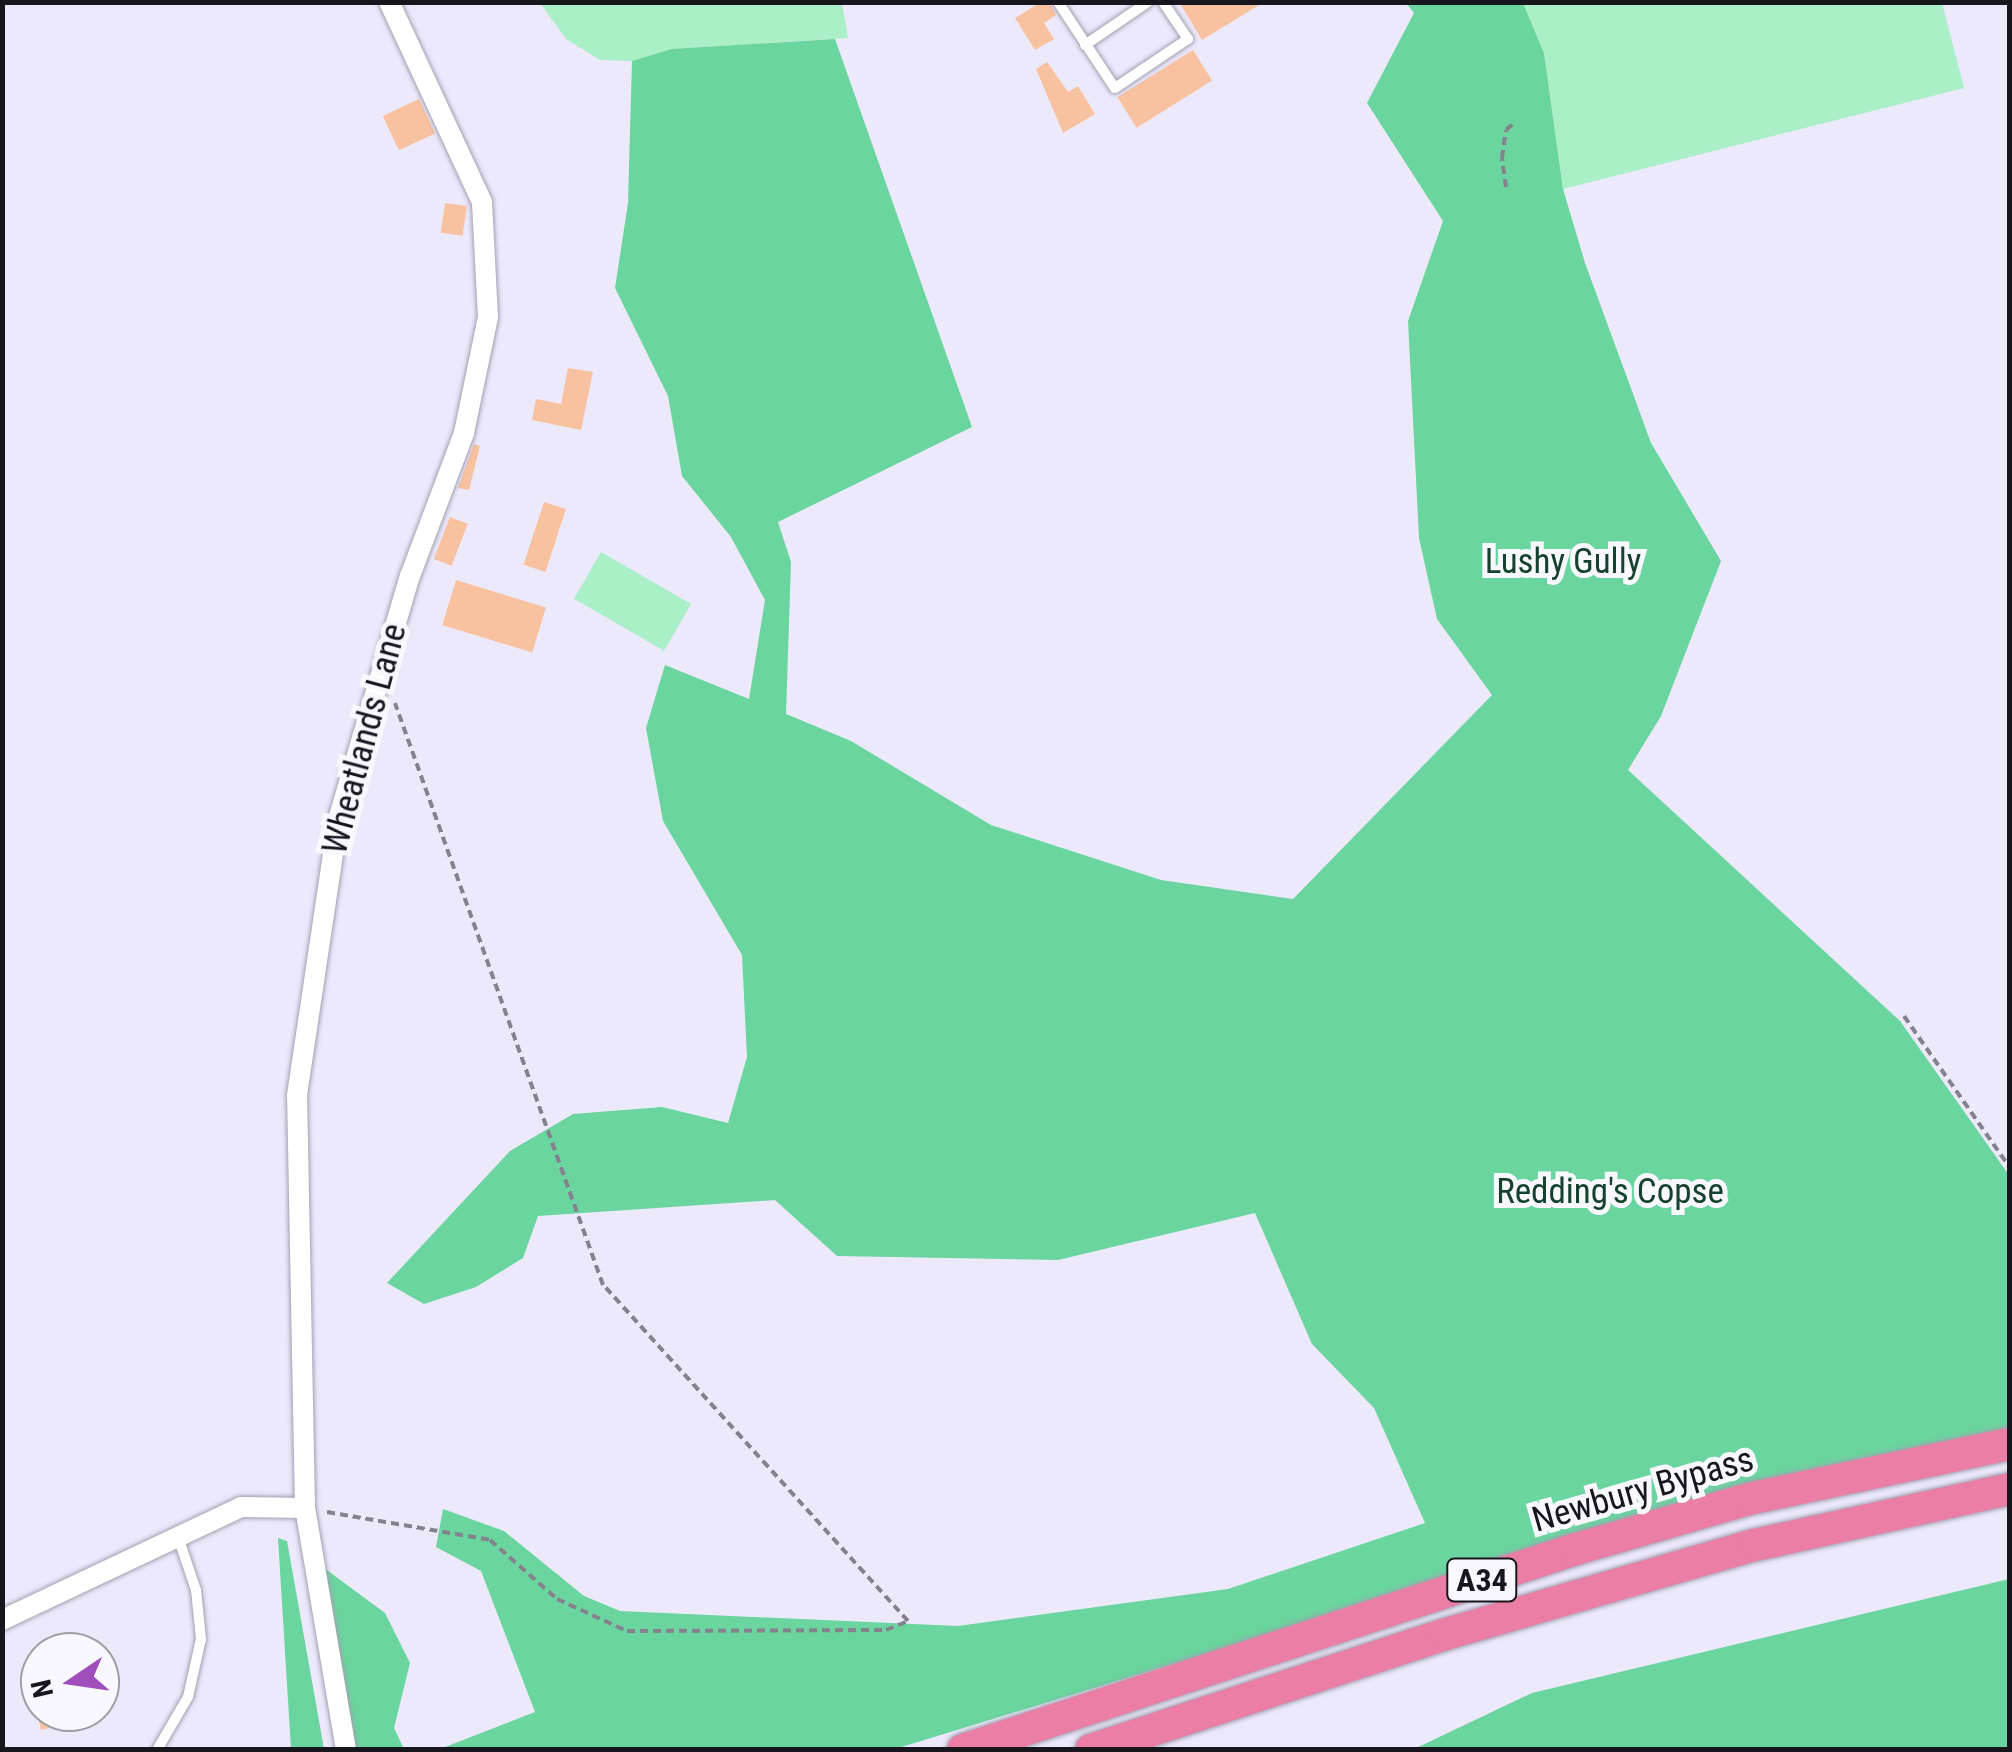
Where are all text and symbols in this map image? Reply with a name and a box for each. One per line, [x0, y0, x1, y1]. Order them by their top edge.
park label: Lushy Gully [1485, 541, 1641, 583]
street label: Wheatlands Lane [314, 619, 416, 859]
park label: Redding's Copse [1496, 1171, 1724, 1213]
street label: Newbury Bypass [1528, 1438, 1758, 1542]
road number: A34 [1444, 1553, 1520, 1607]
north arrow [20, 1632, 120, 1732]
text: N [24, 1676, 60, 1700]

